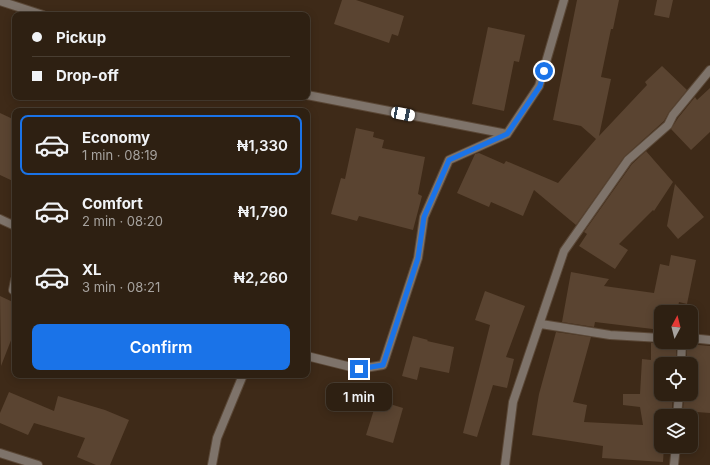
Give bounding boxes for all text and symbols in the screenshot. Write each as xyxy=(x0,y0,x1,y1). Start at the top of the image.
text: Pickup xyxy=(56,28,106,47)
route start xyxy=(535,62,553,80)
text: Drop-off xyxy=(56,66,119,85)
car xyxy=(390,106,416,122)
icon: car xyxy=(34,127,70,163)
text: Economy xyxy=(82,128,150,147)
text: ₦1,330 xyxy=(237,136,288,155)
text: 1 min · 08:19 xyxy=(82,147,158,163)
icon: car xyxy=(34,193,70,229)
text: Comfort xyxy=(82,194,143,213)
text: ₦1,790 xyxy=(238,202,288,221)
text: 2 min · 08:20 xyxy=(82,213,163,229)
icon: car xyxy=(34,259,70,295)
text: XL xyxy=(82,260,102,279)
text: ₦2,260 xyxy=(234,268,288,287)
text: 3 min · 08:21 xyxy=(82,279,160,295)
north arrow xyxy=(654,305,698,349)
map controls xyxy=(654,305,698,453)
button: Confirm xyxy=(32,324,290,370)
button: locate xyxy=(654,357,698,401)
route end xyxy=(350,360,368,378)
callout: 1 min xyxy=(326,383,392,411)
text: 1 min xyxy=(343,389,375,405)
button: layers xyxy=(654,409,698,453)

